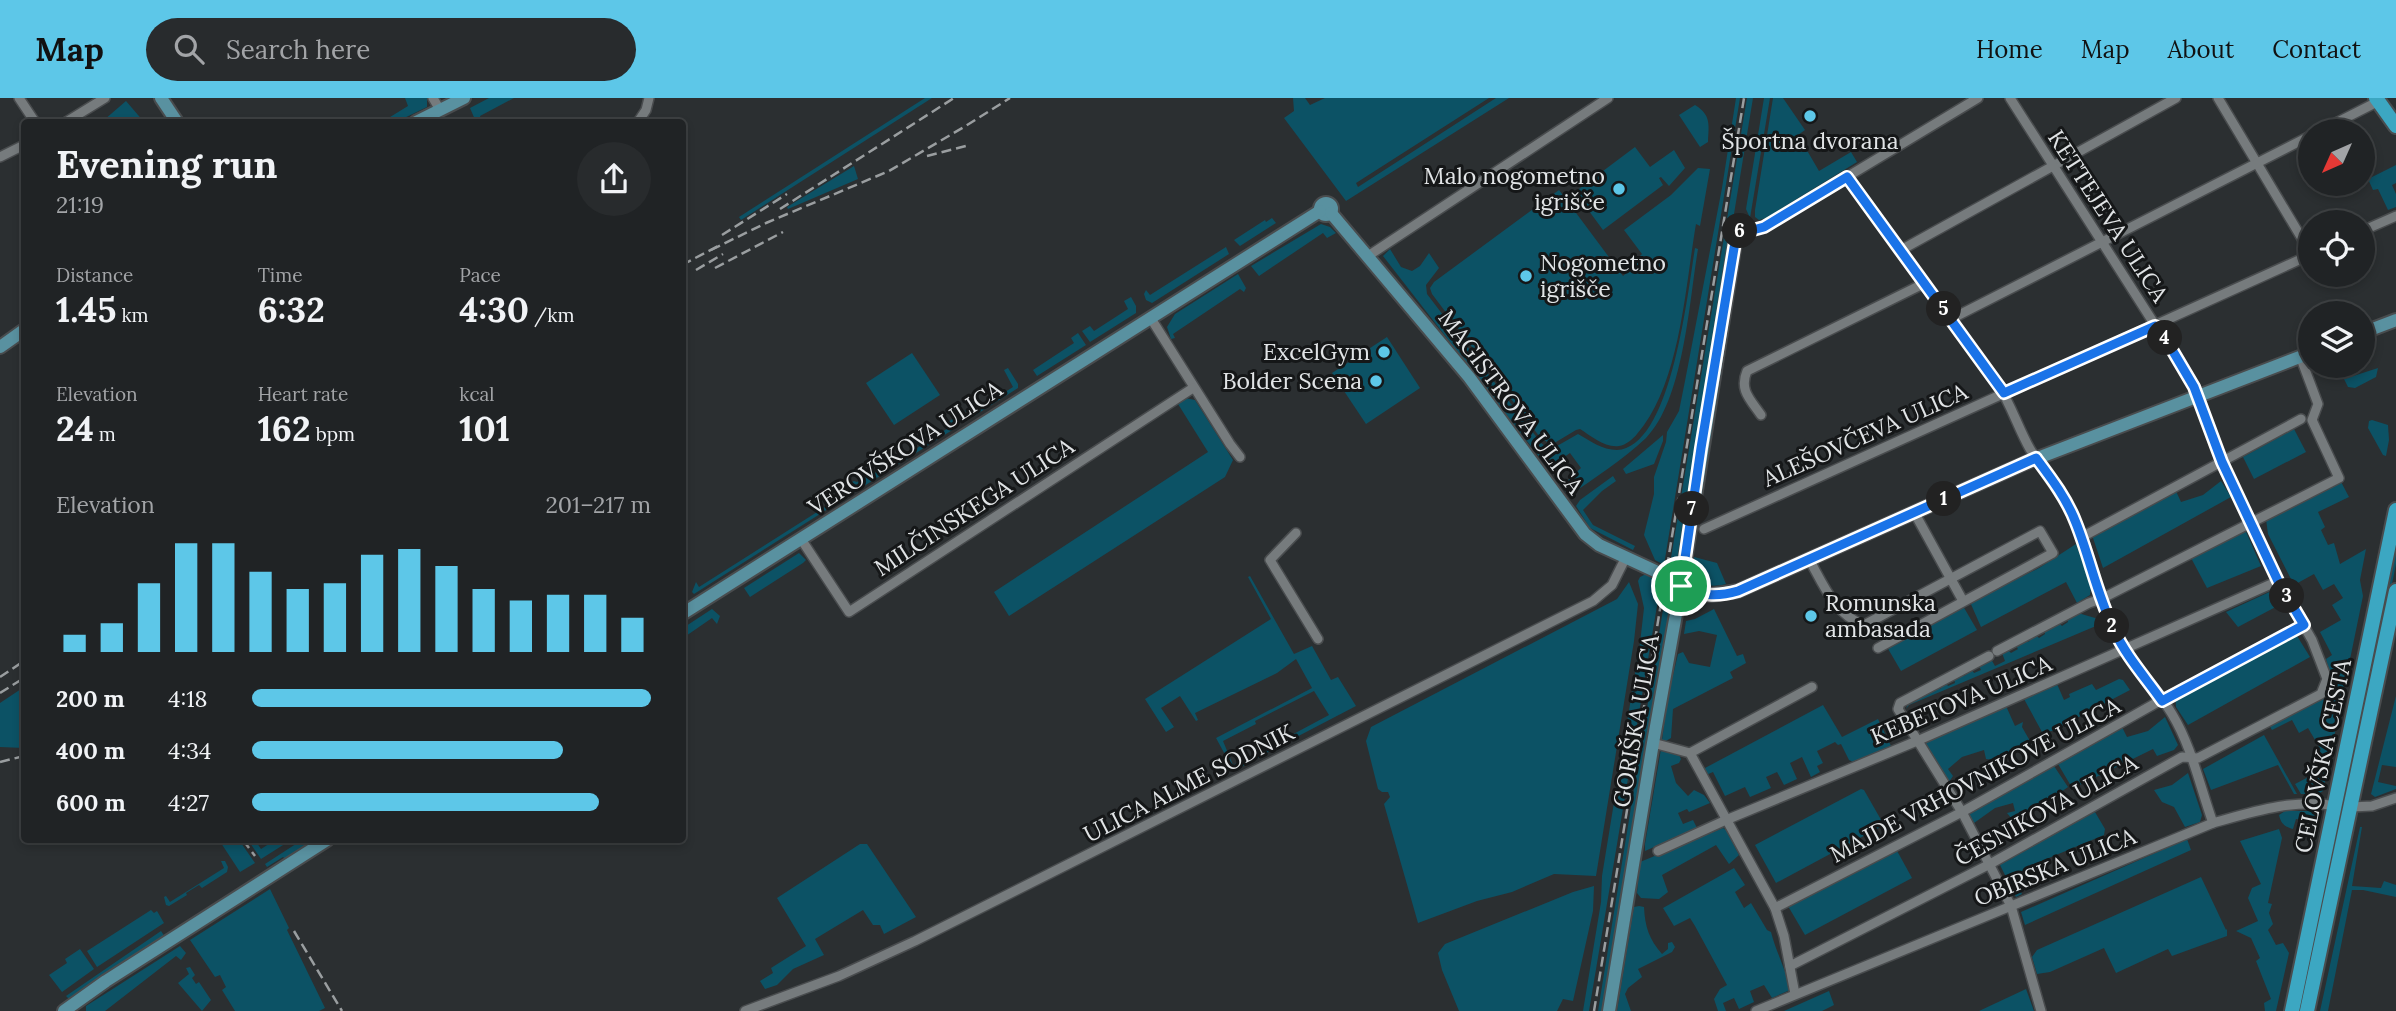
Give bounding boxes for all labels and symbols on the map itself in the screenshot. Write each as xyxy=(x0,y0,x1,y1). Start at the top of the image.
marker: Športna dvorana xyxy=(1802,108,1818,124)
north arrow xyxy=(2298,119,2375,196)
street label: KETTEJEVA ULICA xyxy=(2042,124,2175,308)
place label: Športna dvorana xyxy=(1721,126,1899,155)
place label: Malo nogometno igrišče xyxy=(1424,161,1605,216)
marker: Malo nogometno igrišče xyxy=(1611,181,1627,197)
pin: 6 xyxy=(1722,214,1758,248)
place label: Nogometno igrišče xyxy=(1540,248,1666,303)
marker: Nogometno igrišče xyxy=(1518,268,1534,284)
pin: 5 xyxy=(1926,292,1962,326)
street label: MAGISTROVA ULICA xyxy=(1433,304,1591,500)
pin: 4 xyxy=(2148,320,2182,356)
place label: ExcelGym xyxy=(1263,337,1370,366)
marker: ExcelGym xyxy=(1376,344,1392,360)
place label: Bolder Scena xyxy=(1222,366,1362,395)
marker: Bolder Scena xyxy=(1368,373,1384,389)
street label: VEROVŠKOVA ULICA xyxy=(801,374,1008,522)
street label: ALEŠOVČEVA ULICA xyxy=(1757,376,1972,493)
street label: MILČINSKEGA ULICA xyxy=(868,431,1080,582)
pin: 1 xyxy=(1926,482,1962,516)
pin: 7 xyxy=(1674,492,1710,526)
pin xyxy=(1651,556,1711,616)
pin: 3 xyxy=(2270,578,2304,614)
place label: Romunska ambasada xyxy=(1825,588,1936,643)
marker: Romunska ambasada xyxy=(1803,608,1819,624)
pin: 2 xyxy=(2094,608,2130,644)
street label: GORIŠKA ULICA xyxy=(1606,632,1665,810)
street label: KEBETOVA ULICA xyxy=(1866,648,2056,751)
street label: CELOVŠKA CESTA xyxy=(2288,656,2357,855)
street label: MAJDE VRHOVNIKOVE ULICA xyxy=(1825,690,2125,869)
street label: ULICA ALME SODNIK xyxy=(1079,717,1299,848)
street label: ČESNIKOVA ULICA xyxy=(1949,747,2143,872)
street label: OBIRSKA ULICA xyxy=(1970,821,2140,912)

